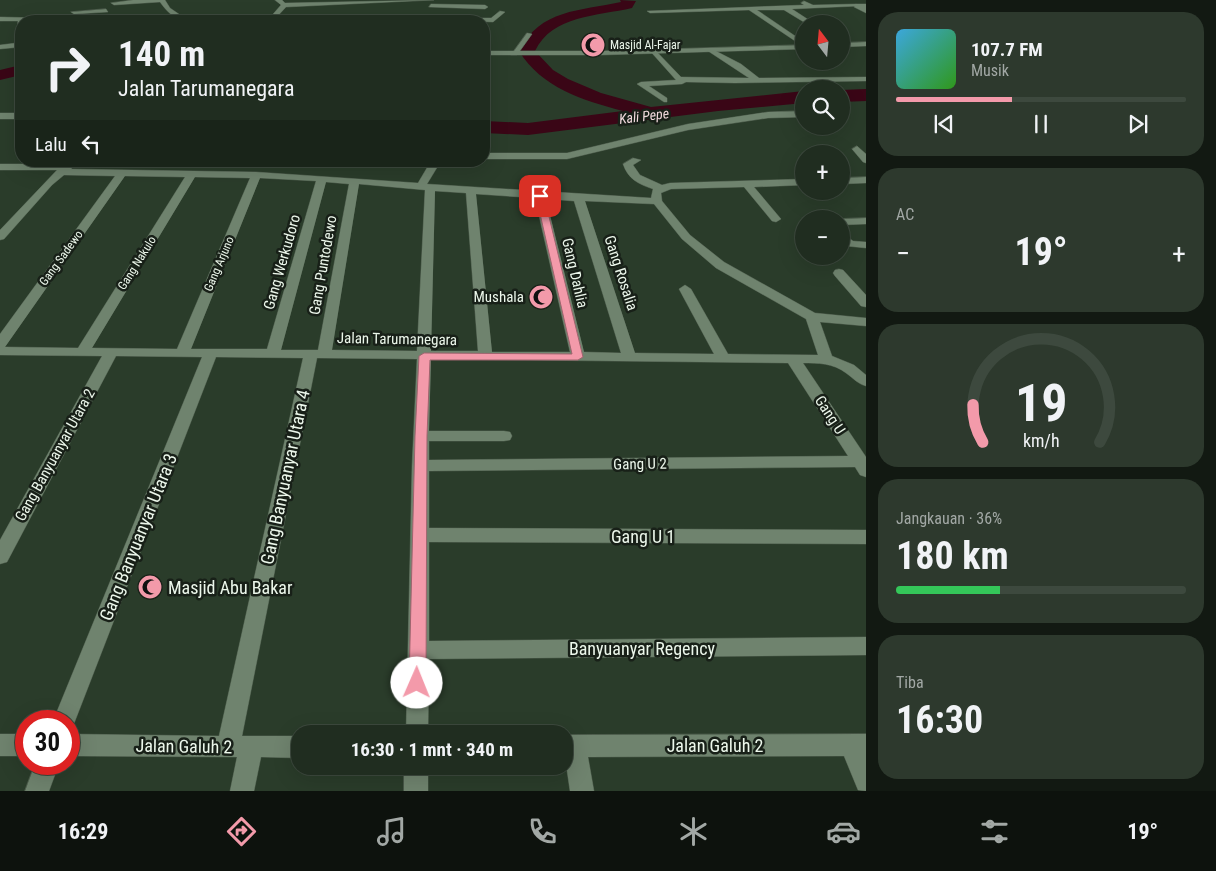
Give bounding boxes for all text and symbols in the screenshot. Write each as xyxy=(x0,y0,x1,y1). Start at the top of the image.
north arrow xyxy=(795,15,850,70)
map controls xyxy=(795,15,850,265)
mosque icon: Masjid Al-Fajar xyxy=(580,32,606,58)
text: 140 m xyxy=(118,34,205,75)
icon: right xyxy=(35,35,100,100)
place label: Masjid Al-Fajar xyxy=(610,38,681,52)
text: 107.7 FM xyxy=(971,38,1043,61)
text: Musik xyxy=(971,61,1009,80)
text: Jalan Tarumanegara xyxy=(118,76,294,101)
button: search xyxy=(795,80,850,135)
water label: Kali Pepe xyxy=(618,105,670,127)
icon: previous xyxy=(930,110,958,138)
icon: pause xyxy=(1027,110,1055,138)
icon: next xyxy=(1124,110,1152,138)
icon: left xyxy=(77,130,105,158)
text: Lalu xyxy=(35,133,67,156)
button: + xyxy=(795,145,850,200)
pin xyxy=(519,175,561,217)
icon: arrive xyxy=(526,182,554,210)
text: AC xyxy=(896,205,914,224)
button: − xyxy=(795,210,850,265)
street label: Gang Werkudoro xyxy=(260,212,304,312)
street label: Gang Puntodewo xyxy=(305,214,341,316)
street label: Gang Sadewo xyxy=(36,228,86,288)
text: 19° xyxy=(1014,230,1068,274)
street label: Gang Rosalia xyxy=(600,233,642,313)
street label: Gang Nakulo xyxy=(115,234,159,292)
street label: Gang Arjuno xyxy=(201,234,237,294)
street label: Gang Dahlia xyxy=(558,236,592,310)
text: − xyxy=(896,237,910,270)
text: + xyxy=(1172,237,1186,270)
mosque icon: Mushala xyxy=(528,284,554,310)
place label: Mushala xyxy=(474,288,524,306)
street label: Jalan Tarumanegara xyxy=(337,329,457,349)
text: 19 xyxy=(1015,373,1067,434)
street label: Gang Banyuanyar Utara 2 xyxy=(11,386,99,524)
street label: Gang Banyuanyar Utara 4 xyxy=(256,388,314,566)
street label: Gang U xyxy=(811,392,849,438)
text: km/h xyxy=(1023,430,1059,451)
street label: Gang Banyuanyar Utara 3 xyxy=(95,450,181,624)
street label: Gang U 2 xyxy=(613,455,667,473)
text: Jangkauan · 36% xyxy=(896,509,1002,528)
street label: Gang U 1 xyxy=(611,526,675,547)
text: 180 km xyxy=(896,534,1009,578)
mosque icon: Masjid Abu Bakar xyxy=(137,574,163,600)
place label: Masjid Abu Bakar xyxy=(168,577,293,598)
street label: Banyuanyar Regency xyxy=(569,638,716,659)
position arrow xyxy=(390,656,442,708)
text: Tiba xyxy=(896,673,924,692)
text: 16:30 xyxy=(896,698,983,742)
speed limit sign: 30 xyxy=(15,710,80,775)
street label: Jalan Galuh 2 xyxy=(135,735,233,757)
street label: Jalan Galuh 2 xyxy=(667,735,763,756)
text: 16:30 · 1 mnt · 340 m xyxy=(351,738,513,761)
icon: directions xyxy=(224,814,259,849)
icon: music xyxy=(374,814,409,849)
icon: phone xyxy=(525,814,560,849)
icon: climate xyxy=(676,814,711,849)
icon: car xyxy=(826,814,861,849)
icon: filters xyxy=(977,814,1012,849)
text: 16:29 xyxy=(58,819,108,844)
text: 19° xyxy=(1127,819,1158,844)

